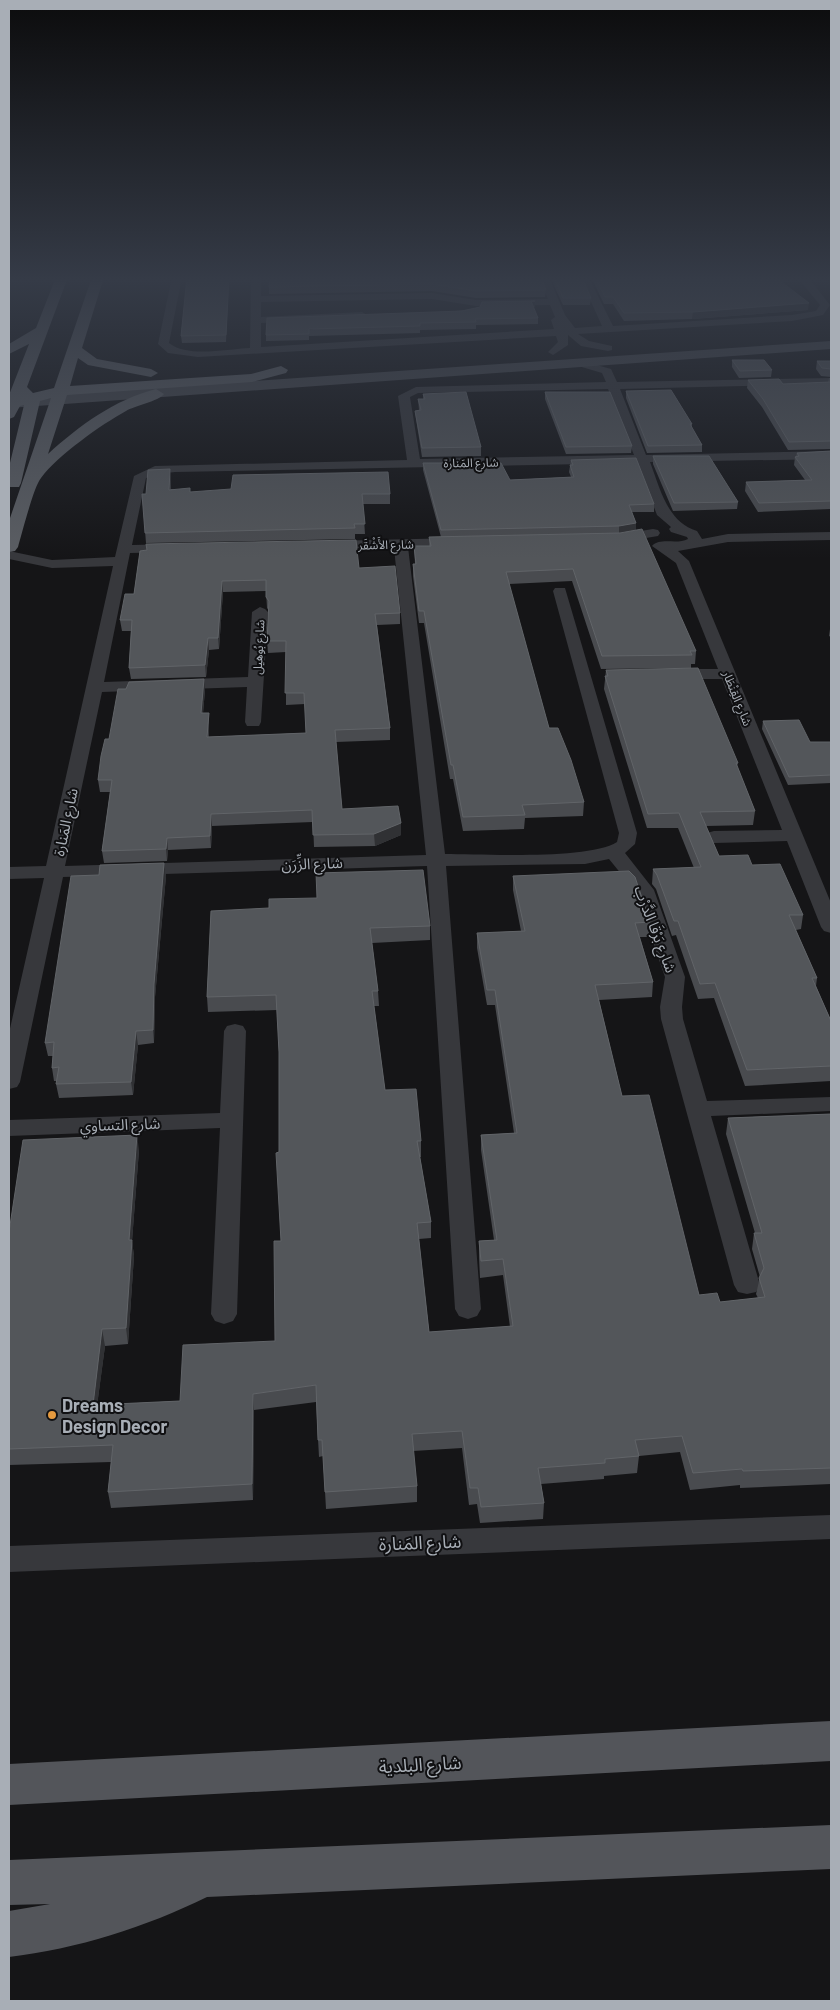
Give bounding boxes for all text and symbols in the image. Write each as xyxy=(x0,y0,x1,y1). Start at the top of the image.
street label: شارع المَنارة xyxy=(443,455,499,472)
street label: شارع الأَشْقَر xyxy=(357,536,414,555)
street label: شارع بُوهيل xyxy=(250,619,269,675)
street label: شارع القِنْطَار xyxy=(717,667,755,729)
street label: شارع المَنارة xyxy=(49,786,85,858)
street label: شارع الزِّرَن xyxy=(281,853,343,877)
street label: شارع بَرْقَا الدَّرْب xyxy=(627,883,681,977)
street label: شارع التساوي xyxy=(79,1114,161,1138)
place label: Dreams Design Decor xyxy=(62,1394,167,1437)
marker: Dreams Design Decor xyxy=(46,1409,58,1421)
street label: شارع المَنارة xyxy=(378,1530,462,1558)
street label: شارع البلدية xyxy=(378,1751,462,1781)

